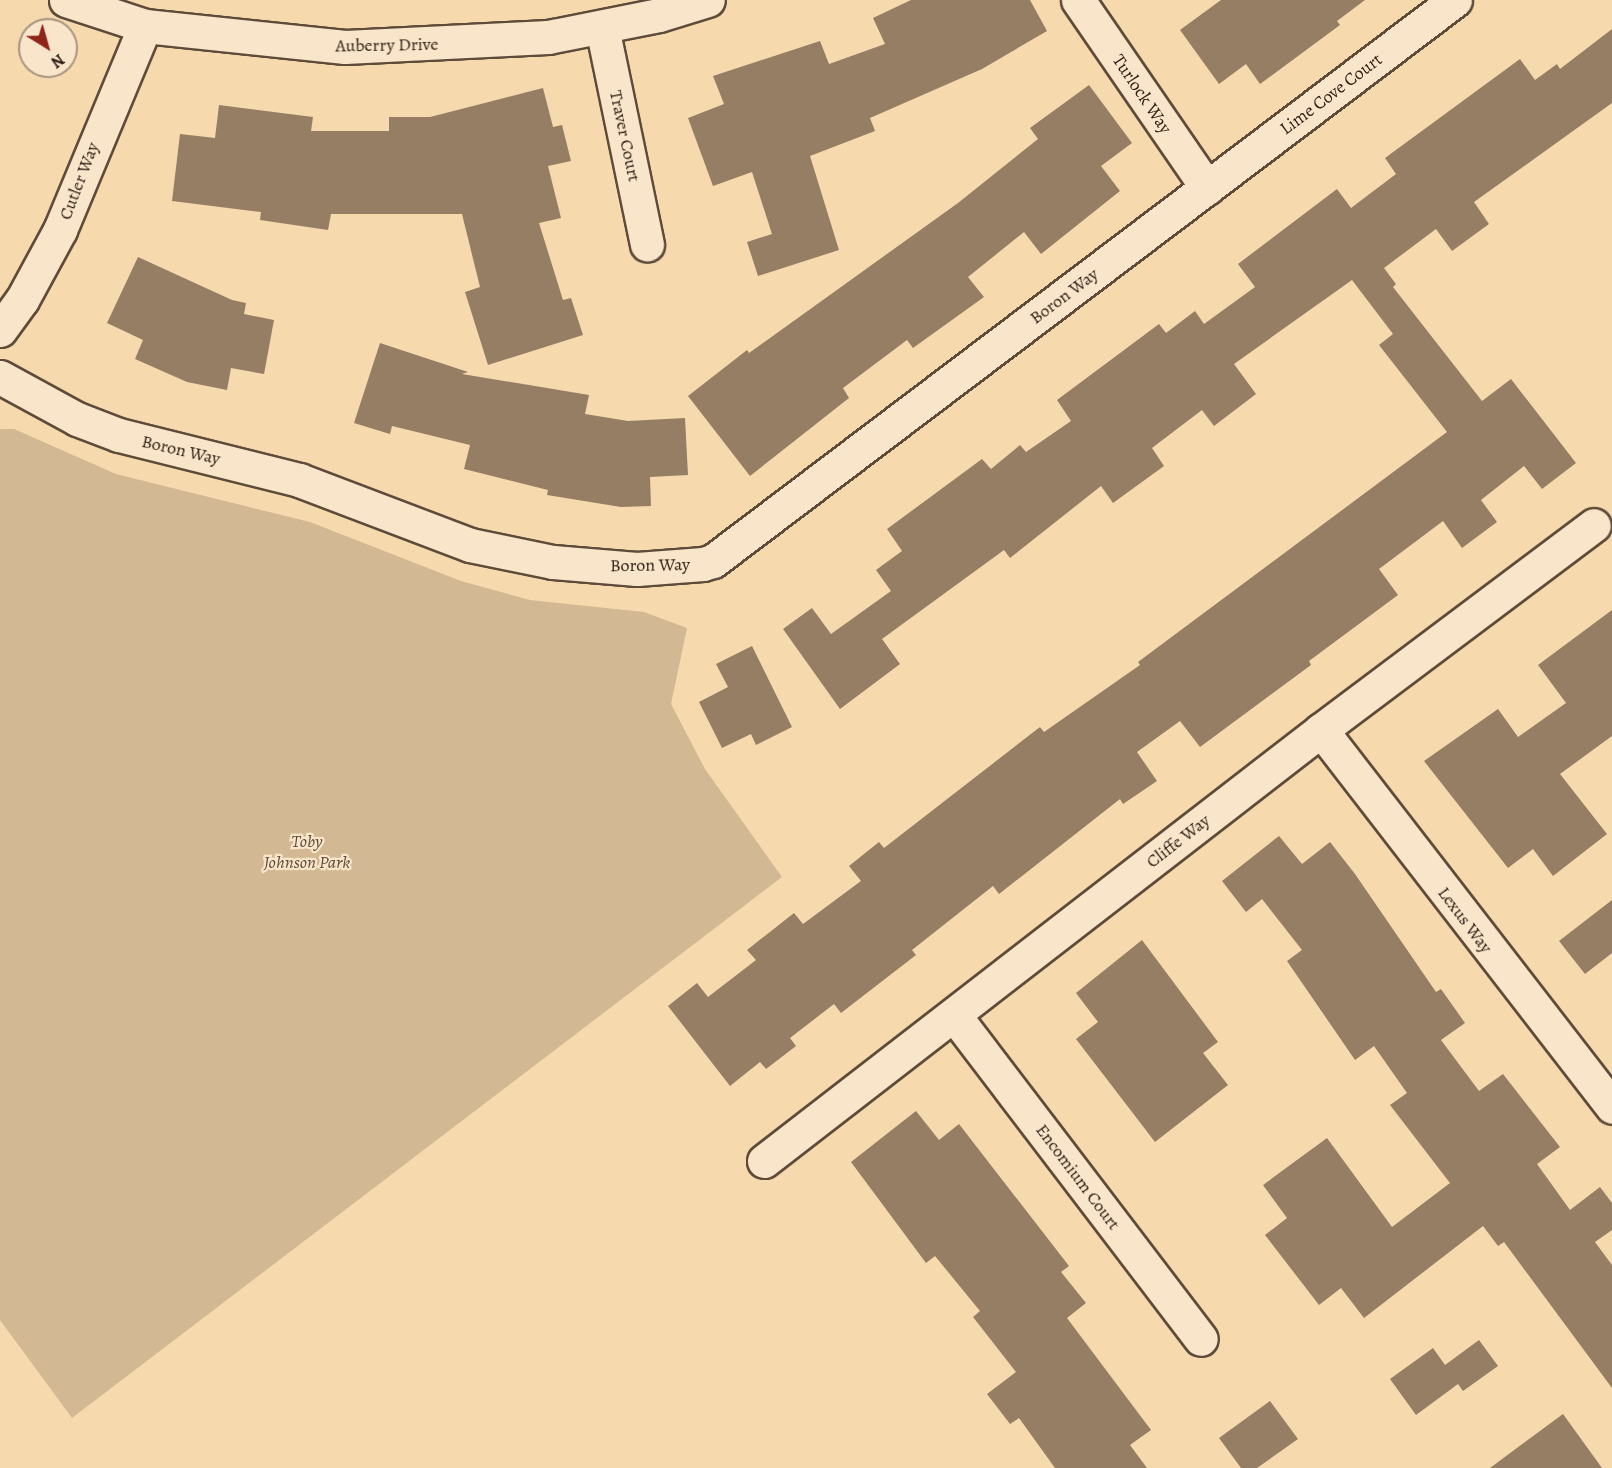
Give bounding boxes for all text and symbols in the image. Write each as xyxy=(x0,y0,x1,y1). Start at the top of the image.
north arrow xyxy=(18,18,78,78)
street label: Auberry Drive xyxy=(335,33,439,57)
text: N xyxy=(46,48,69,73)
street label: Lime Cove Court xyxy=(1276,49,1386,139)
street label: Turlock Way xyxy=(1108,50,1176,138)
street label: Traver Court xyxy=(605,88,645,184)
street label: Cutler Way xyxy=(54,139,104,223)
street label: Boron Way xyxy=(1026,263,1102,329)
street label: Boron Way xyxy=(140,430,222,470)
street label: Boron Way xyxy=(610,554,690,576)
street label: Cliffe Way xyxy=(1142,809,1214,873)
park label: Toby Johnson Park xyxy=(264,831,350,874)
street label: Lexus Way xyxy=(1433,883,1497,957)
street label: Encomium Court xyxy=(1031,1120,1125,1234)

